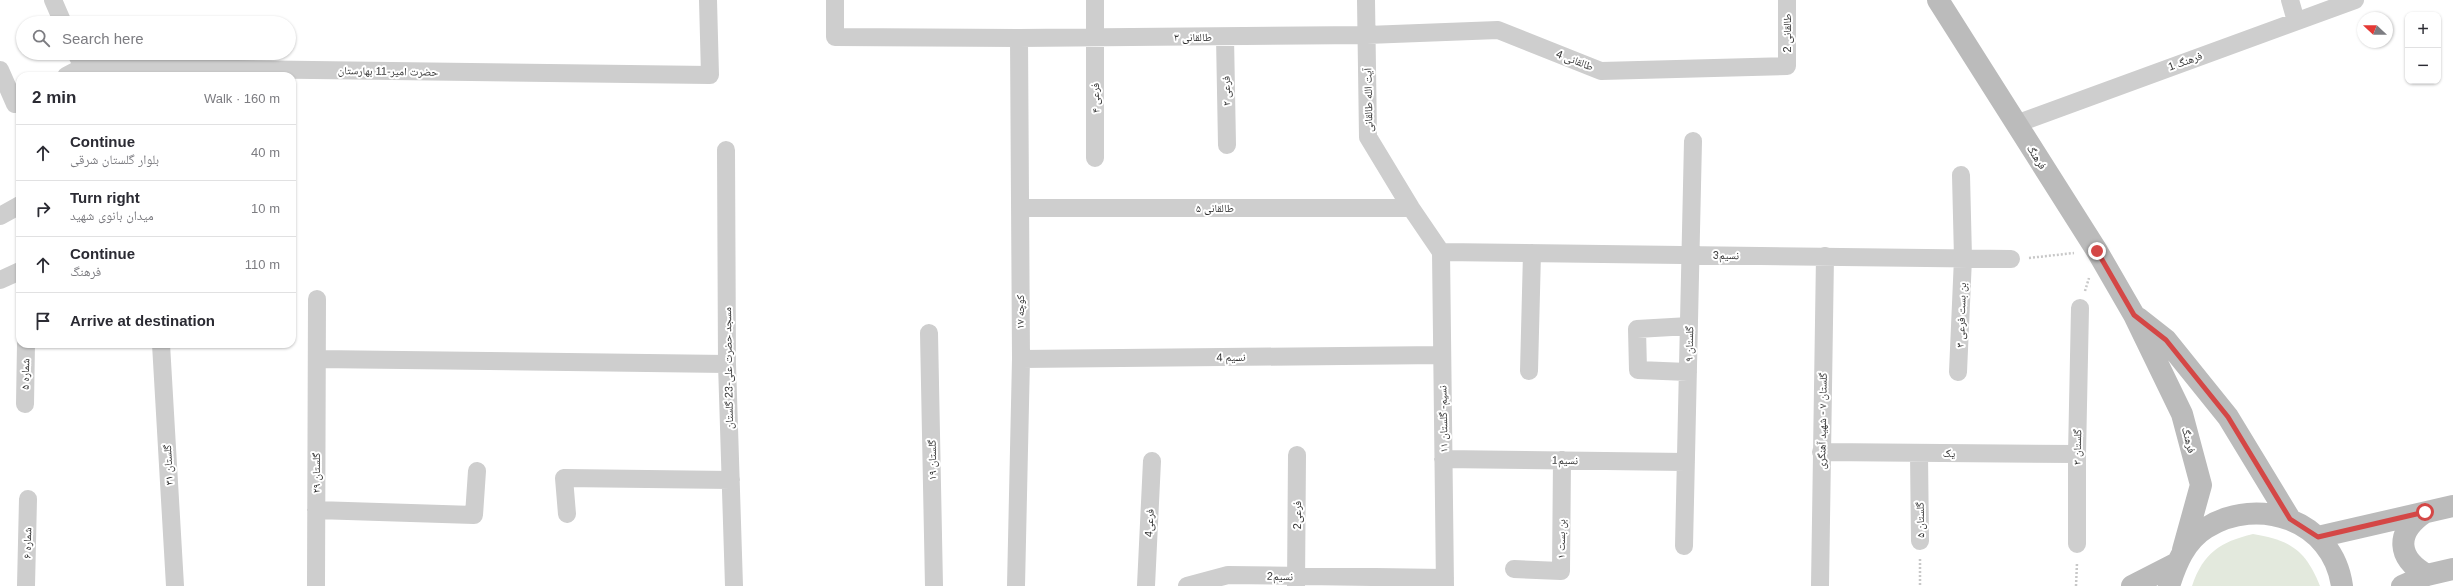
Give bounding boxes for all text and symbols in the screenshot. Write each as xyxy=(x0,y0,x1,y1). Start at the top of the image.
north arrow xyxy=(2357,12,2393,48)
map controls xyxy=(2405,12,2441,84)
button: + xyxy=(2405,12,2441,48)
street label: طالقانی 2 xyxy=(1781,13,1794,53)
search box xyxy=(16,16,296,60)
icon: search xyxy=(30,27,52,49)
text: Search here xyxy=(62,30,144,47)
street label: طالقانی ۳ xyxy=(1174,31,1212,44)
street label: طالقانی 4 xyxy=(1554,47,1595,74)
button: − xyxy=(2405,48,2441,84)
street label: فرهنگ 1 xyxy=(2166,49,2204,73)
street label: حضرت امیر-11 بهارستان xyxy=(338,64,438,79)
street label: آیت الله طالقانی xyxy=(1361,68,1376,132)
street label: فرعی ۲ xyxy=(1220,75,1233,106)
street label: فرعی ۴ xyxy=(1089,83,1102,113)
text: 2 min xyxy=(32,88,76,107)
text: Walk · 160 m xyxy=(204,91,280,106)
text: Continue xyxy=(70,133,135,150)
icon: ahead xyxy=(32,142,54,164)
street label: فرهنگ xyxy=(2025,143,2049,172)
text: 40 m xyxy=(251,145,280,160)
text: بلوار گلستان شرقی xyxy=(70,152,159,167)
text: Turn right xyxy=(70,189,140,206)
icon: right xyxy=(32,198,54,220)
text: 10 m xyxy=(251,201,280,216)
street label: طالقانی ۵ xyxy=(1196,202,1234,215)
text: میدان بانوی شهید xyxy=(70,208,154,223)
route end xyxy=(2088,242,2106,260)
text: Continue xyxy=(70,245,135,262)
street label: نسیم3 xyxy=(1713,249,1739,263)
icon: ahead xyxy=(32,254,54,276)
text: 110 m xyxy=(245,257,280,272)
text: فرهنگ xyxy=(70,264,101,279)
street label: بن بست فرعی ۳ xyxy=(1954,282,1969,348)
street label: کوچه ۱۷ xyxy=(1014,294,1027,329)
street label: مسجد حضرت علی-23 گلستان xyxy=(721,307,736,429)
icon: arrive xyxy=(32,310,54,332)
text: Arrive at destination xyxy=(70,312,215,329)
street label: گلستان ۹ xyxy=(1683,326,1696,362)
street label: نسیم 4 xyxy=(1216,351,1246,365)
street label: شماره ۵ xyxy=(19,358,31,390)
street label: گلستان ۷ - شهید آهنگری xyxy=(1815,372,1830,470)
street label: نسیم- گلستان ۱۱ xyxy=(1436,385,1452,453)
street label: فرهنگ xyxy=(2180,426,2198,455)
street label: گلستان ۳ xyxy=(2071,429,2084,465)
street label: گلستان ۱۹ xyxy=(926,439,939,480)
street label: گلستان ۳۱ xyxy=(161,444,176,486)
street label: یک xyxy=(1943,447,1956,459)
street label: گلستان ۲۹ xyxy=(310,452,323,493)
street label: نسیم1 xyxy=(1552,454,1578,468)
street label: فرعی2 xyxy=(1291,500,1304,529)
street label: گلستان ۵ xyxy=(1914,502,1927,538)
route start xyxy=(2416,503,2434,521)
street label: فرعی4 xyxy=(1142,508,1157,538)
street label: بن بست ۱ xyxy=(1555,519,1568,559)
street label: شماره ۶ xyxy=(21,527,33,559)
street label: نسیم2 xyxy=(1267,570,1293,584)

